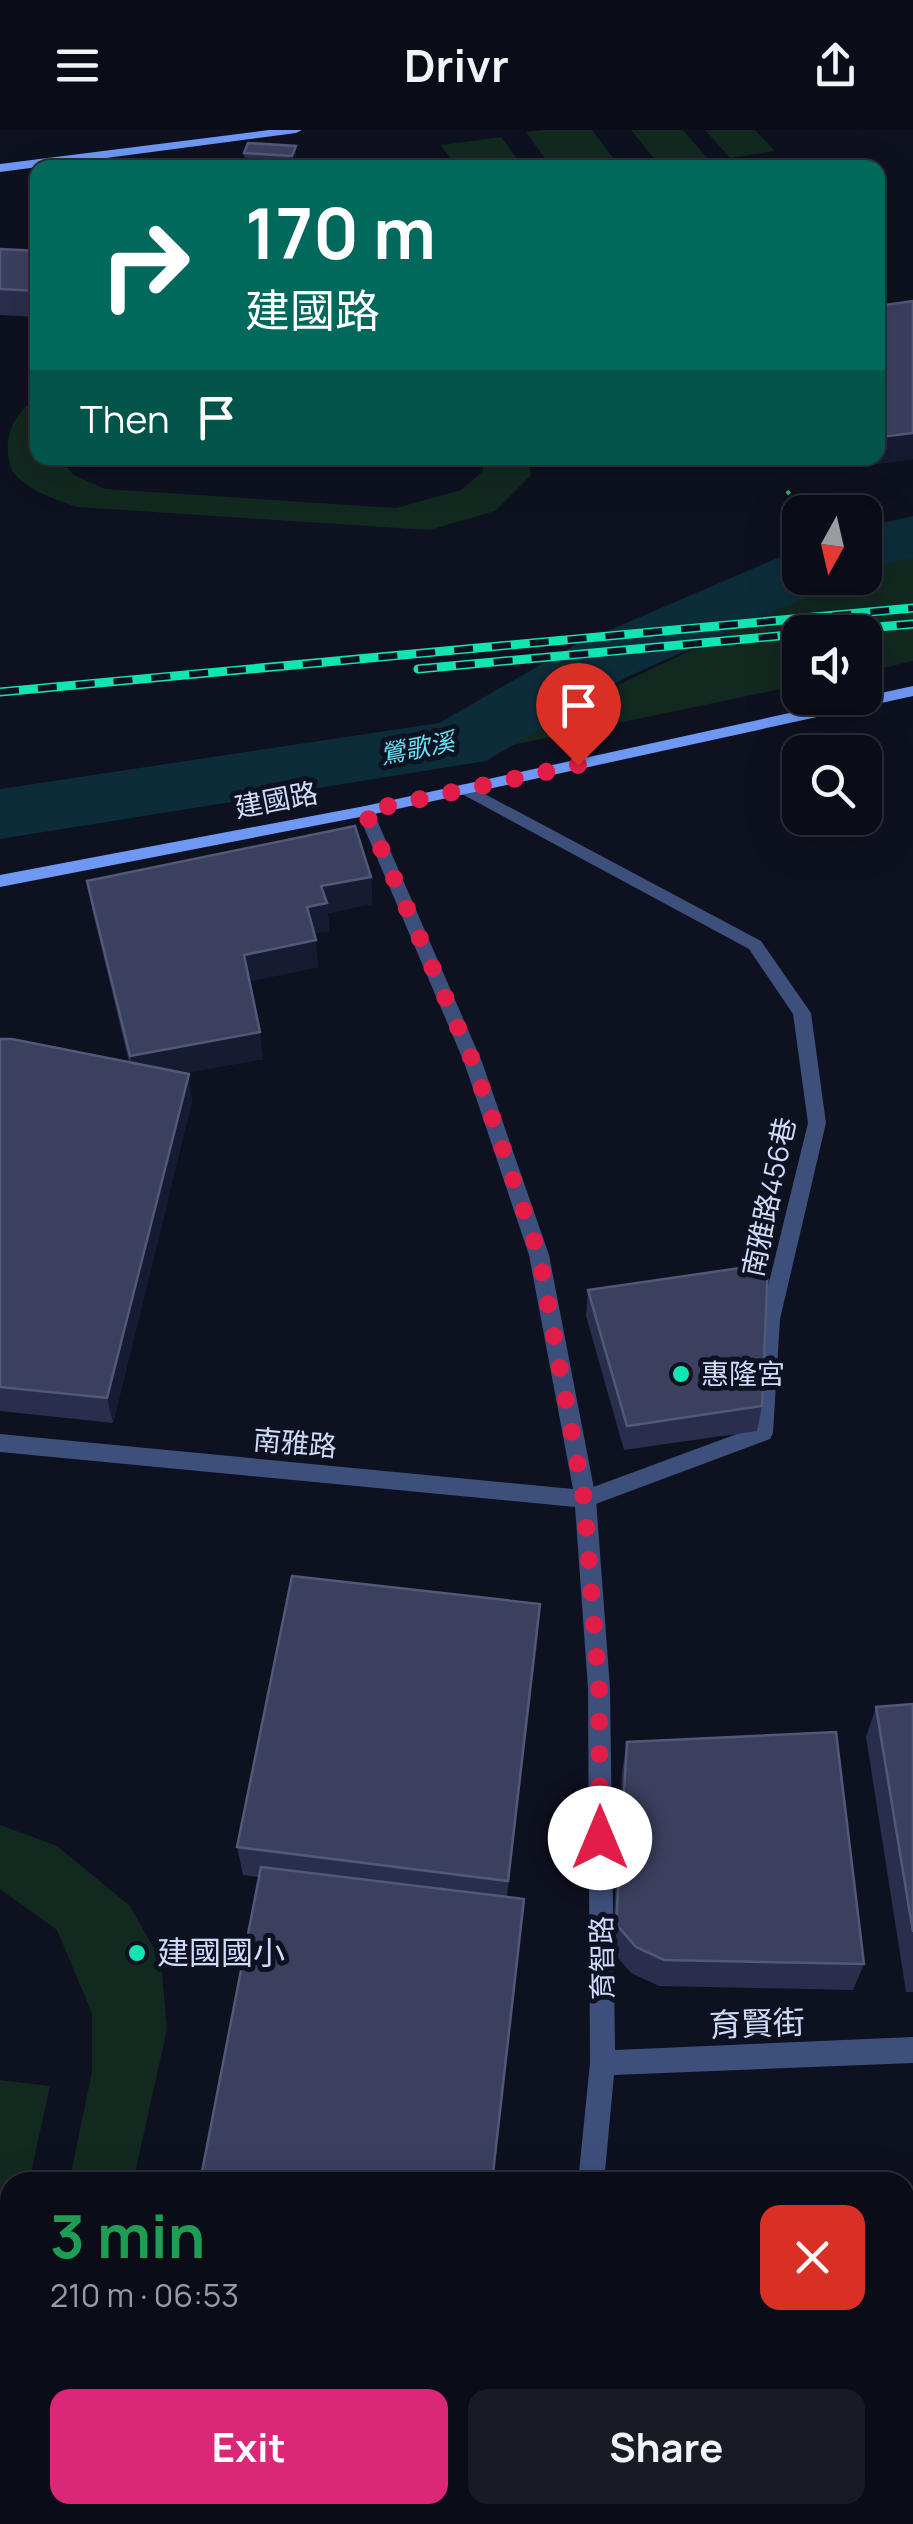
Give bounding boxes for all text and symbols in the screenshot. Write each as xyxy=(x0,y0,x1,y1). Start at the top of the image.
text: Drivr xyxy=(404,34,509,96)
icon: menu xyxy=(50,38,105,93)
icon: share xyxy=(808,38,863,93)
text: 170 m xyxy=(245,184,436,280)
icon: right xyxy=(80,200,210,330)
text: 建國路 xyxy=(245,279,380,341)
icon: arrive xyxy=(189,390,244,445)
text: Then xyxy=(80,392,169,444)
north arrow xyxy=(782,495,882,595)
map controls xyxy=(782,495,882,835)
button: sound xyxy=(782,615,882,715)
pin xyxy=(536,663,621,766)
icon: arrive xyxy=(551,678,606,733)
water label: 鶯歌溪 xyxy=(377,723,460,772)
button: search xyxy=(782,735,882,835)
street label: 建國路 xyxy=(231,772,321,826)
street label: 南雅路456巷 xyxy=(733,1114,803,1280)
place label: 惠隆宮 xyxy=(701,1354,785,1392)
marker: 惠隆宮 xyxy=(670,1363,692,1385)
street label: 南雅路 xyxy=(252,1419,339,1465)
position arrow xyxy=(548,1786,652,1890)
street label: 育智路 xyxy=(581,1916,621,2000)
place label: 建國國小 xyxy=(157,1930,285,1974)
marker: 建國國小 xyxy=(126,1942,148,1964)
street label: 育賢街 xyxy=(708,1999,806,2047)
text: 3 min xyxy=(50,2194,205,2276)
button: close xyxy=(760,2205,865,2310)
text: 210 m · 06:53 xyxy=(50,2273,239,2317)
button: Exit xyxy=(50,2389,448,2504)
button: Share xyxy=(468,2389,865,2504)

